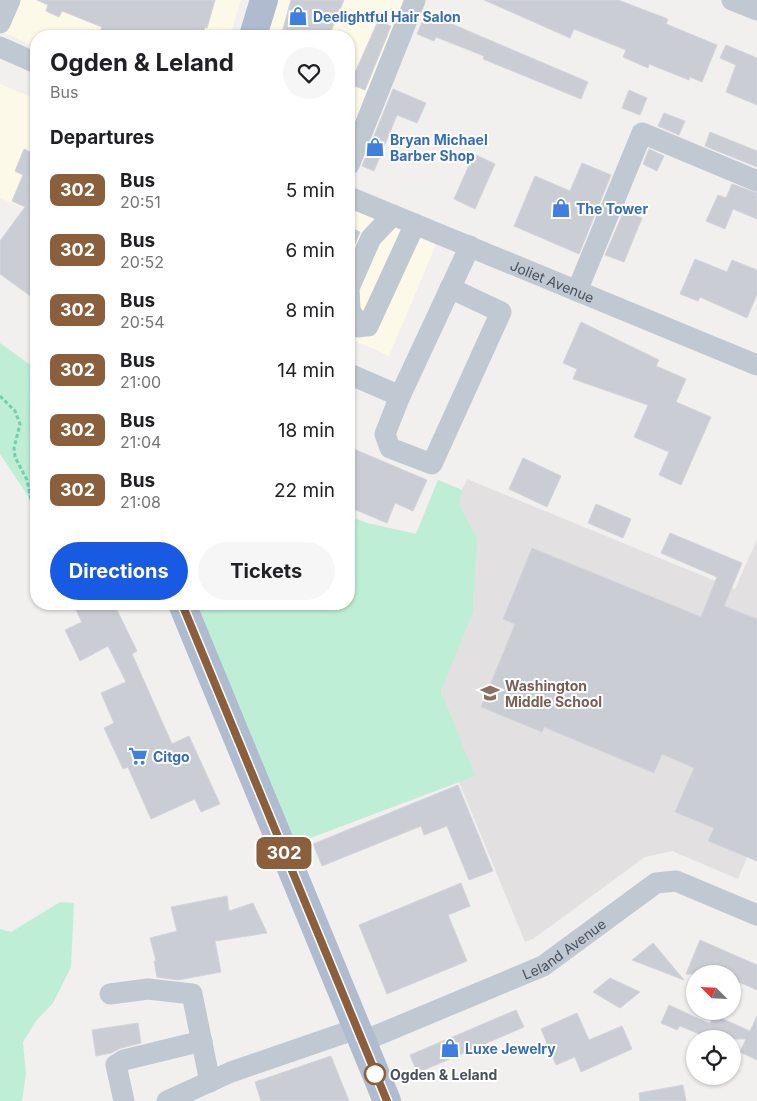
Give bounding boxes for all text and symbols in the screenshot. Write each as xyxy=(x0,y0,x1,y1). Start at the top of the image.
shop icon: Deelightful Hair Salon xyxy=(287,5,309,27)
place label: Deelightful Hair Salon xyxy=(313,8,461,25)
button: heart xyxy=(283,47,335,99)
text: Ogden & Leland xyxy=(50,48,234,77)
text: Bus xyxy=(50,82,78,102)
text: Departures xyxy=(50,126,154,149)
place label: Bryan Michael Barber Shop xyxy=(390,131,488,164)
shop icon: Bryan Michael Barber Shop xyxy=(364,136,386,158)
text: Bus xyxy=(120,169,155,192)
text: 302 xyxy=(60,179,95,200)
text: 5 min xyxy=(286,179,335,202)
text: 20:51 xyxy=(120,192,161,212)
shop icon: The Tower xyxy=(550,197,572,219)
place label: The Tower xyxy=(576,200,648,217)
text: Bus xyxy=(120,229,155,252)
text: 302 xyxy=(60,239,95,260)
text: 6 min xyxy=(285,239,335,262)
text: 20:52 xyxy=(120,252,164,272)
street label: Joliet Avenue xyxy=(508,256,597,306)
text: Bus xyxy=(120,289,155,312)
text: 302 xyxy=(60,299,95,320)
text: 8 min xyxy=(285,299,335,322)
text: 20:54 xyxy=(120,312,165,332)
text: Bus xyxy=(120,349,155,372)
text: 302 xyxy=(60,359,95,380)
text: 14 min xyxy=(277,359,335,382)
text: 21:00 xyxy=(120,372,161,392)
text: Bus xyxy=(120,409,155,432)
text: 302 xyxy=(60,419,95,440)
text: 18 min xyxy=(278,419,335,442)
text: 21:04 xyxy=(120,432,161,452)
text: Bus xyxy=(120,469,155,492)
text: 302 xyxy=(60,479,95,500)
text: 22 min xyxy=(274,479,335,502)
text: 21:08 xyxy=(120,492,161,512)
button: Directions xyxy=(50,542,188,600)
button: Tickets xyxy=(198,542,335,600)
place label: Washington Middle School xyxy=(505,677,602,710)
school or university icon: Washington Middle School xyxy=(479,682,501,704)
supermarket icon: Citgo xyxy=(127,745,149,767)
place label: Citgo xyxy=(153,748,190,765)
line badge: 302 xyxy=(255,837,313,869)
text: 302 xyxy=(266,842,302,863)
street label: Leland Avenue xyxy=(519,914,609,982)
north arrow xyxy=(686,965,741,1020)
map controls xyxy=(686,965,741,1085)
button: locate xyxy=(686,1030,741,1085)
shop icon: Luxe Jewelry xyxy=(439,1037,461,1059)
place label: Luxe Jewelry xyxy=(465,1040,556,1057)
marker: Ogden & Leland xyxy=(364,1063,386,1085)
place label: Ogden & Leland xyxy=(390,1066,497,1083)

